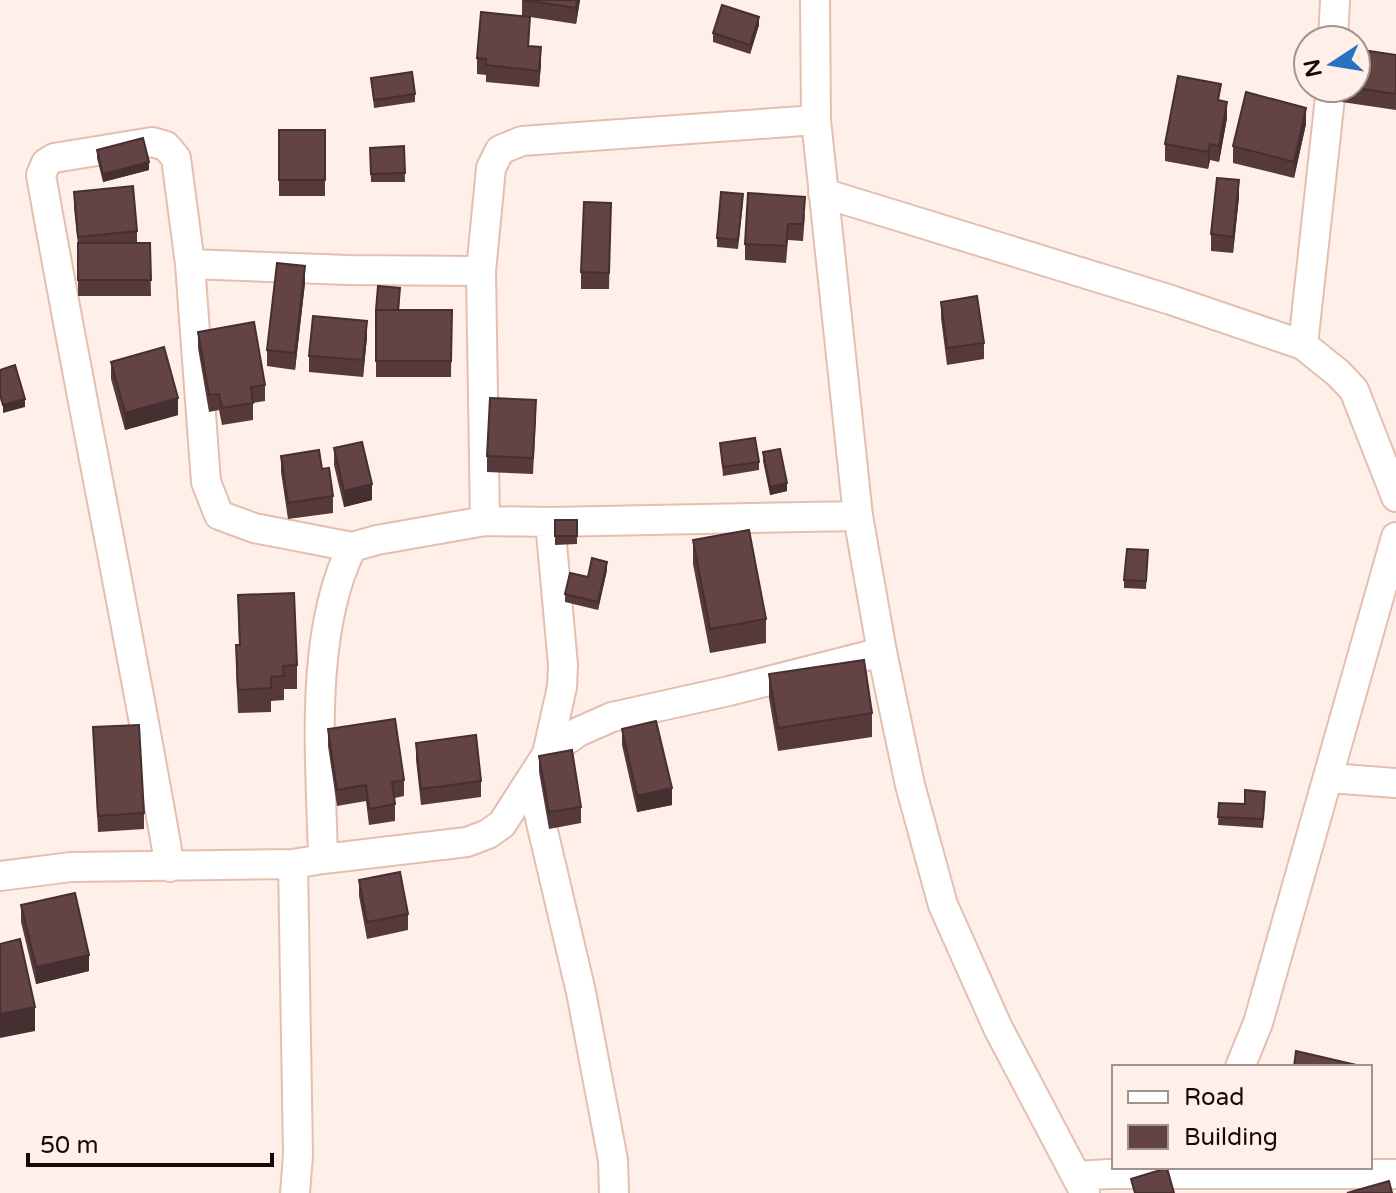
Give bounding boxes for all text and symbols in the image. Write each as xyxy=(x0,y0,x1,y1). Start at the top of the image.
north arrow xyxy=(1292,24,1372,104)
text: N xyxy=(1299,57,1328,79)
legend xyxy=(1112,1065,1372,1169)
text: Road xyxy=(1184,1083,1244,1112)
scale bar xyxy=(28,1117,272,1167)
text: Building xyxy=(1184,1123,1278,1152)
text: 50 m xyxy=(40,1131,98,1160)

